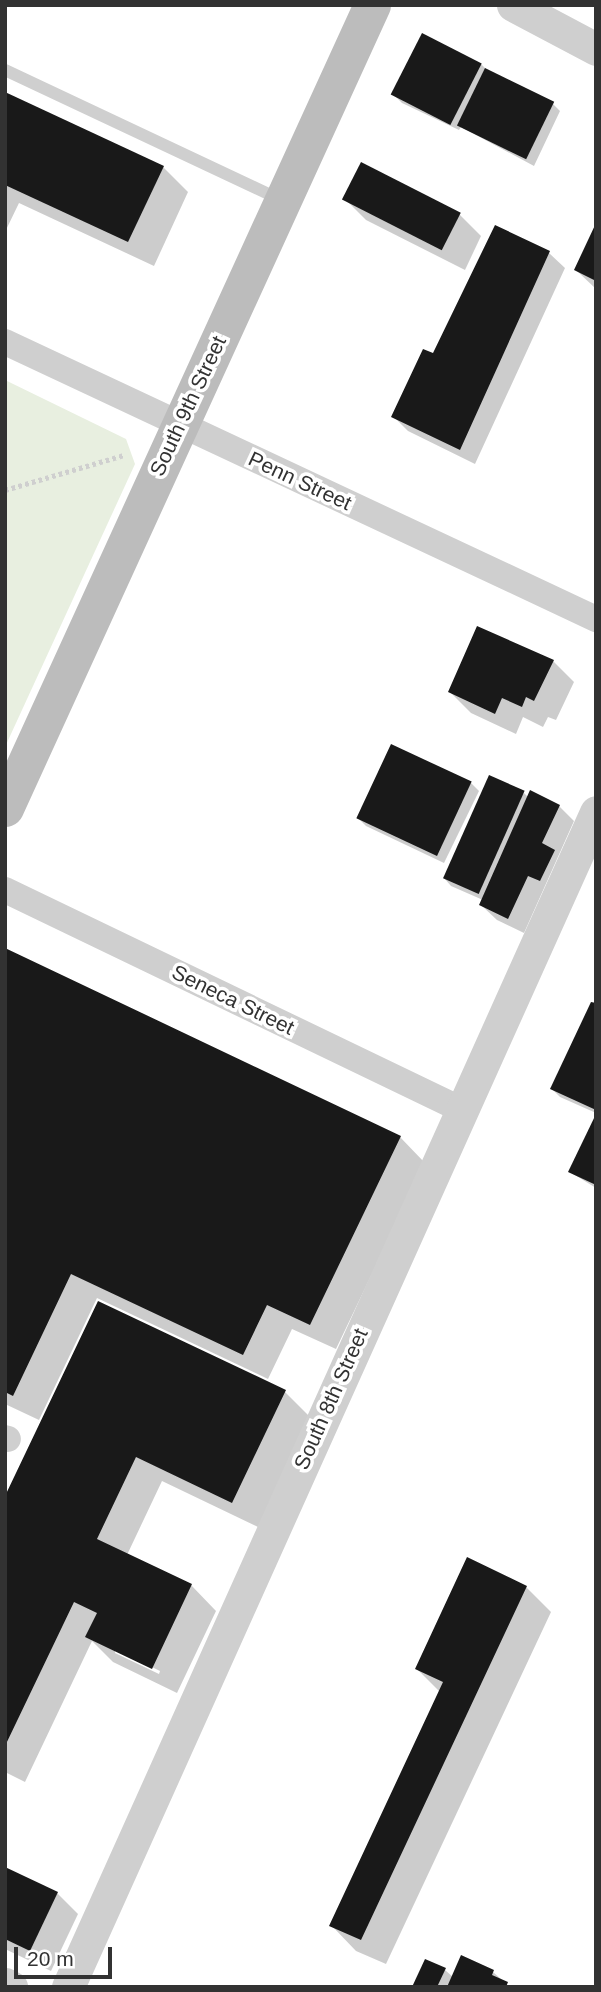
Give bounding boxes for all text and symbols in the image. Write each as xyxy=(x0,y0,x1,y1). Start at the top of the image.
street label: South 9th Street xyxy=(145,332,231,480)
street label: Penn Street xyxy=(244,446,356,516)
street label: Seneca Street xyxy=(168,960,298,1040)
street label: South 8th Street xyxy=(289,1325,373,1473)
scale bar xyxy=(18,1932,116,1976)
text: 20 m xyxy=(27,1947,74,1970)

